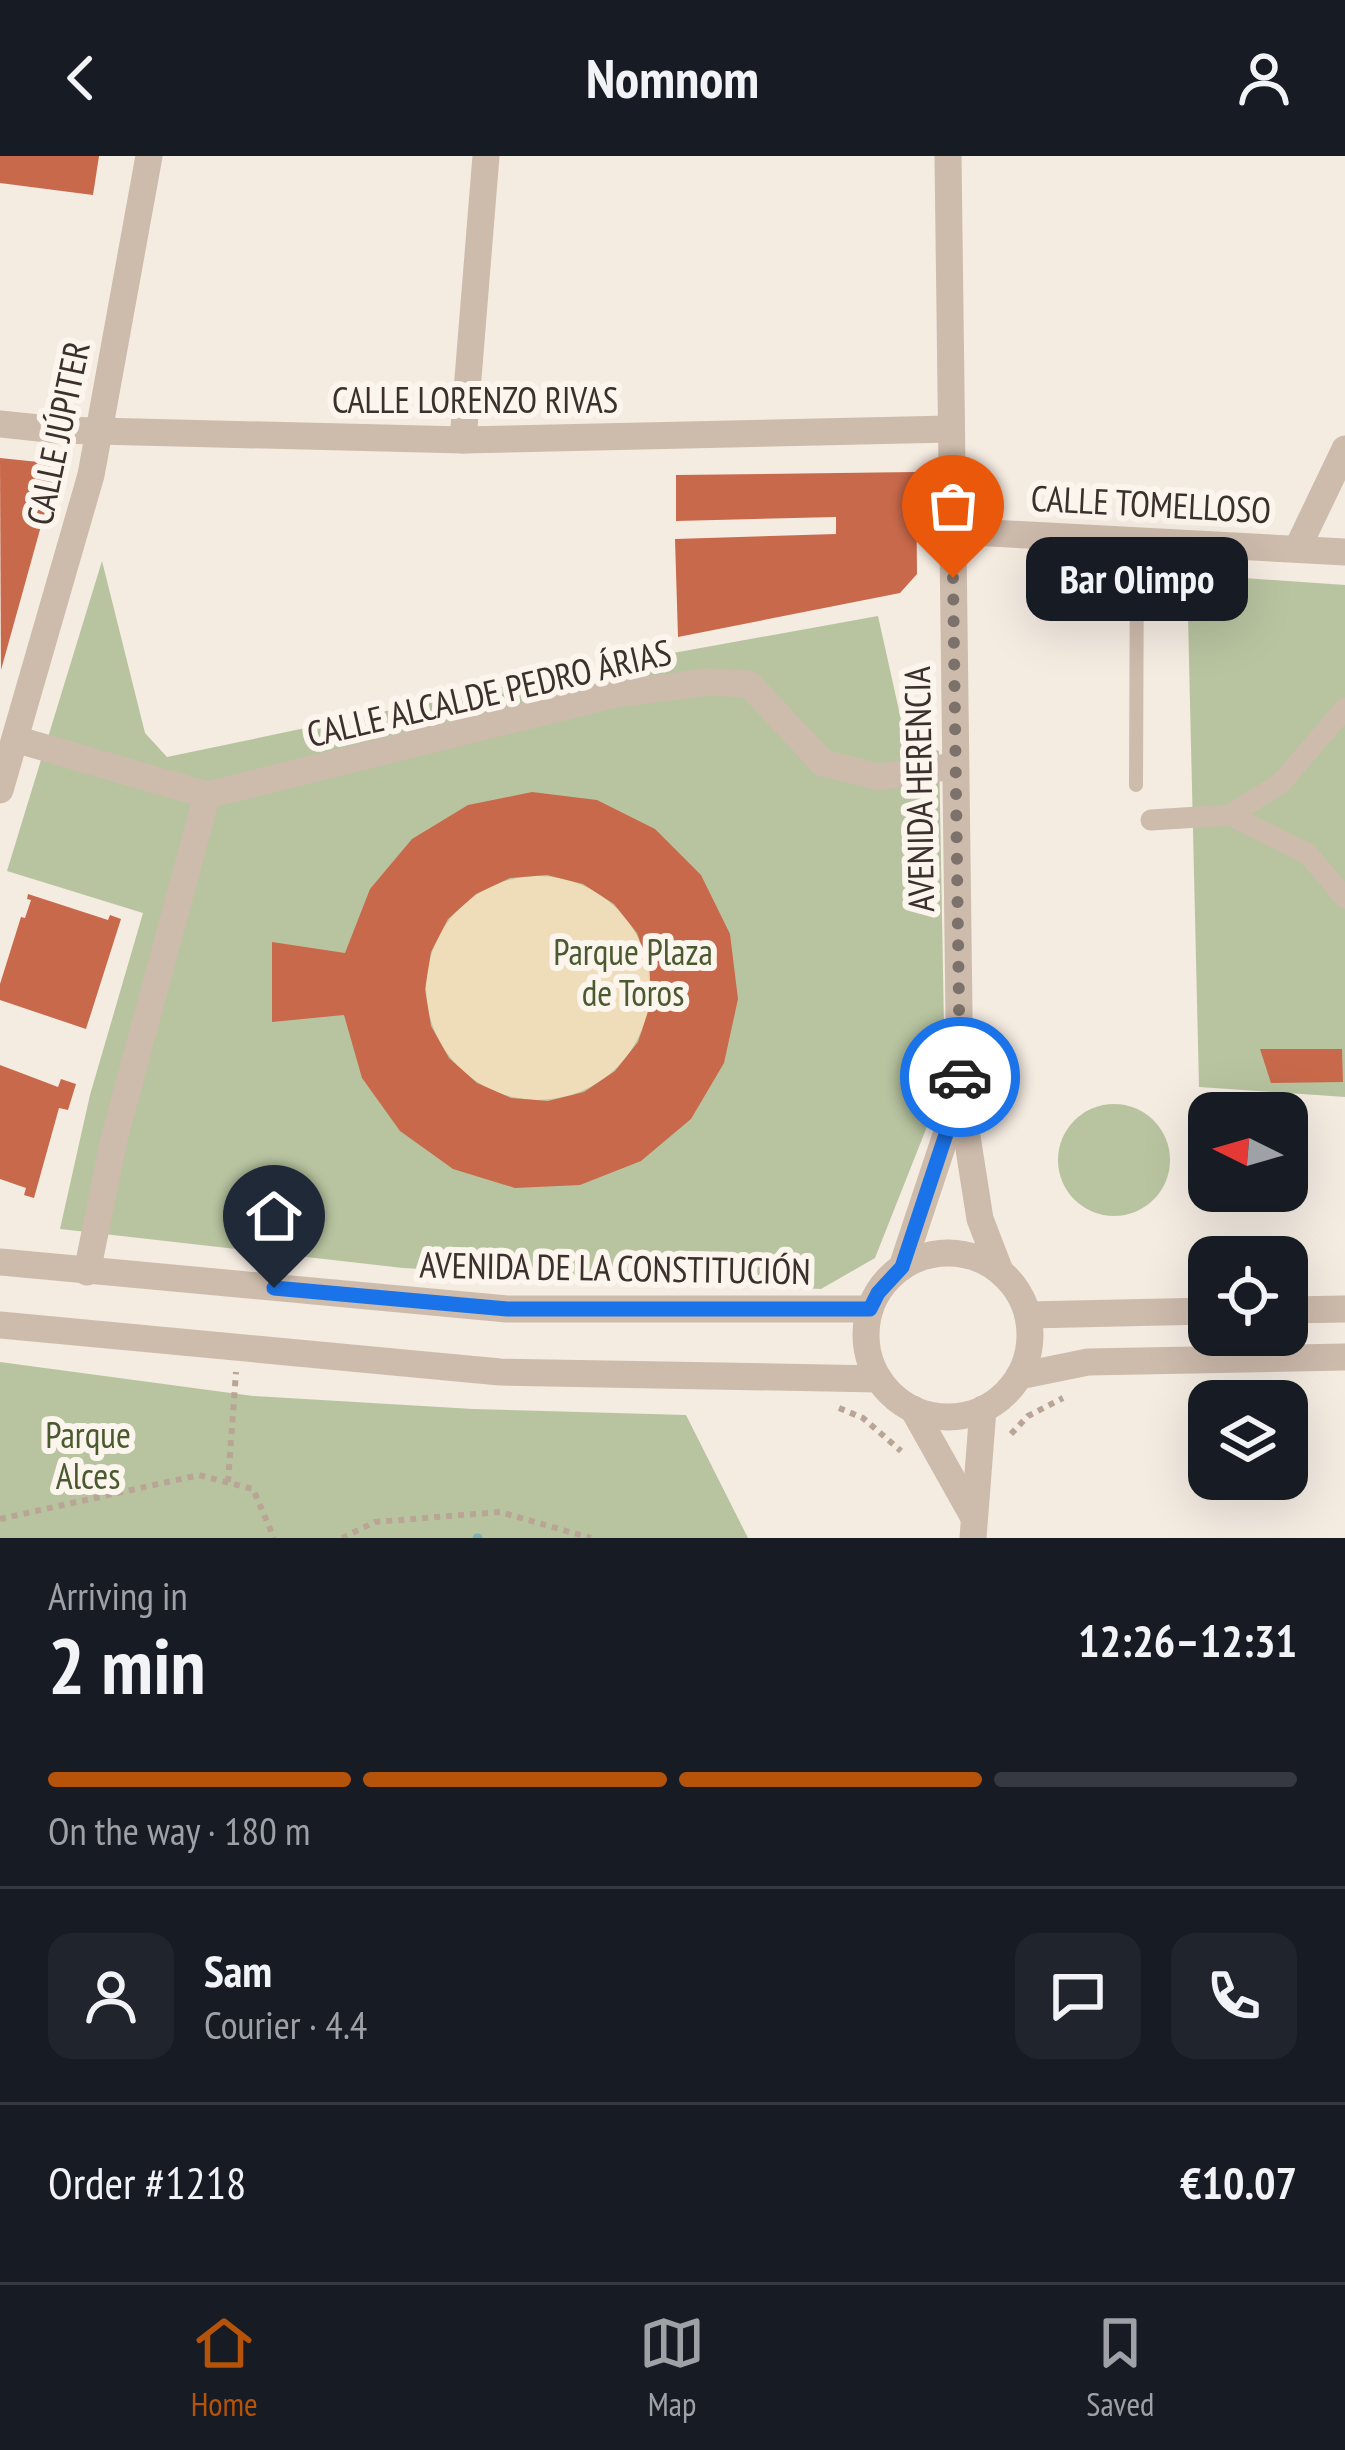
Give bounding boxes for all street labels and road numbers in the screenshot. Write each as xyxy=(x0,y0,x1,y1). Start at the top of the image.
street label: CALLE JÚPITER xyxy=(15,337,100,529)
street label: CALLE LORENZO RIVAS xyxy=(332,376,618,423)
street label: CALLE TOMELLOSO xyxy=(1030,474,1272,533)
street label: CALLE ALCALDE PEDRO ÁRIAS xyxy=(302,628,676,757)
street label: AVENIDA HERENCIA xyxy=(893,666,944,912)
street label: AVENIDA DE LA CONSTITUCIÓN xyxy=(419,1241,811,1294)

